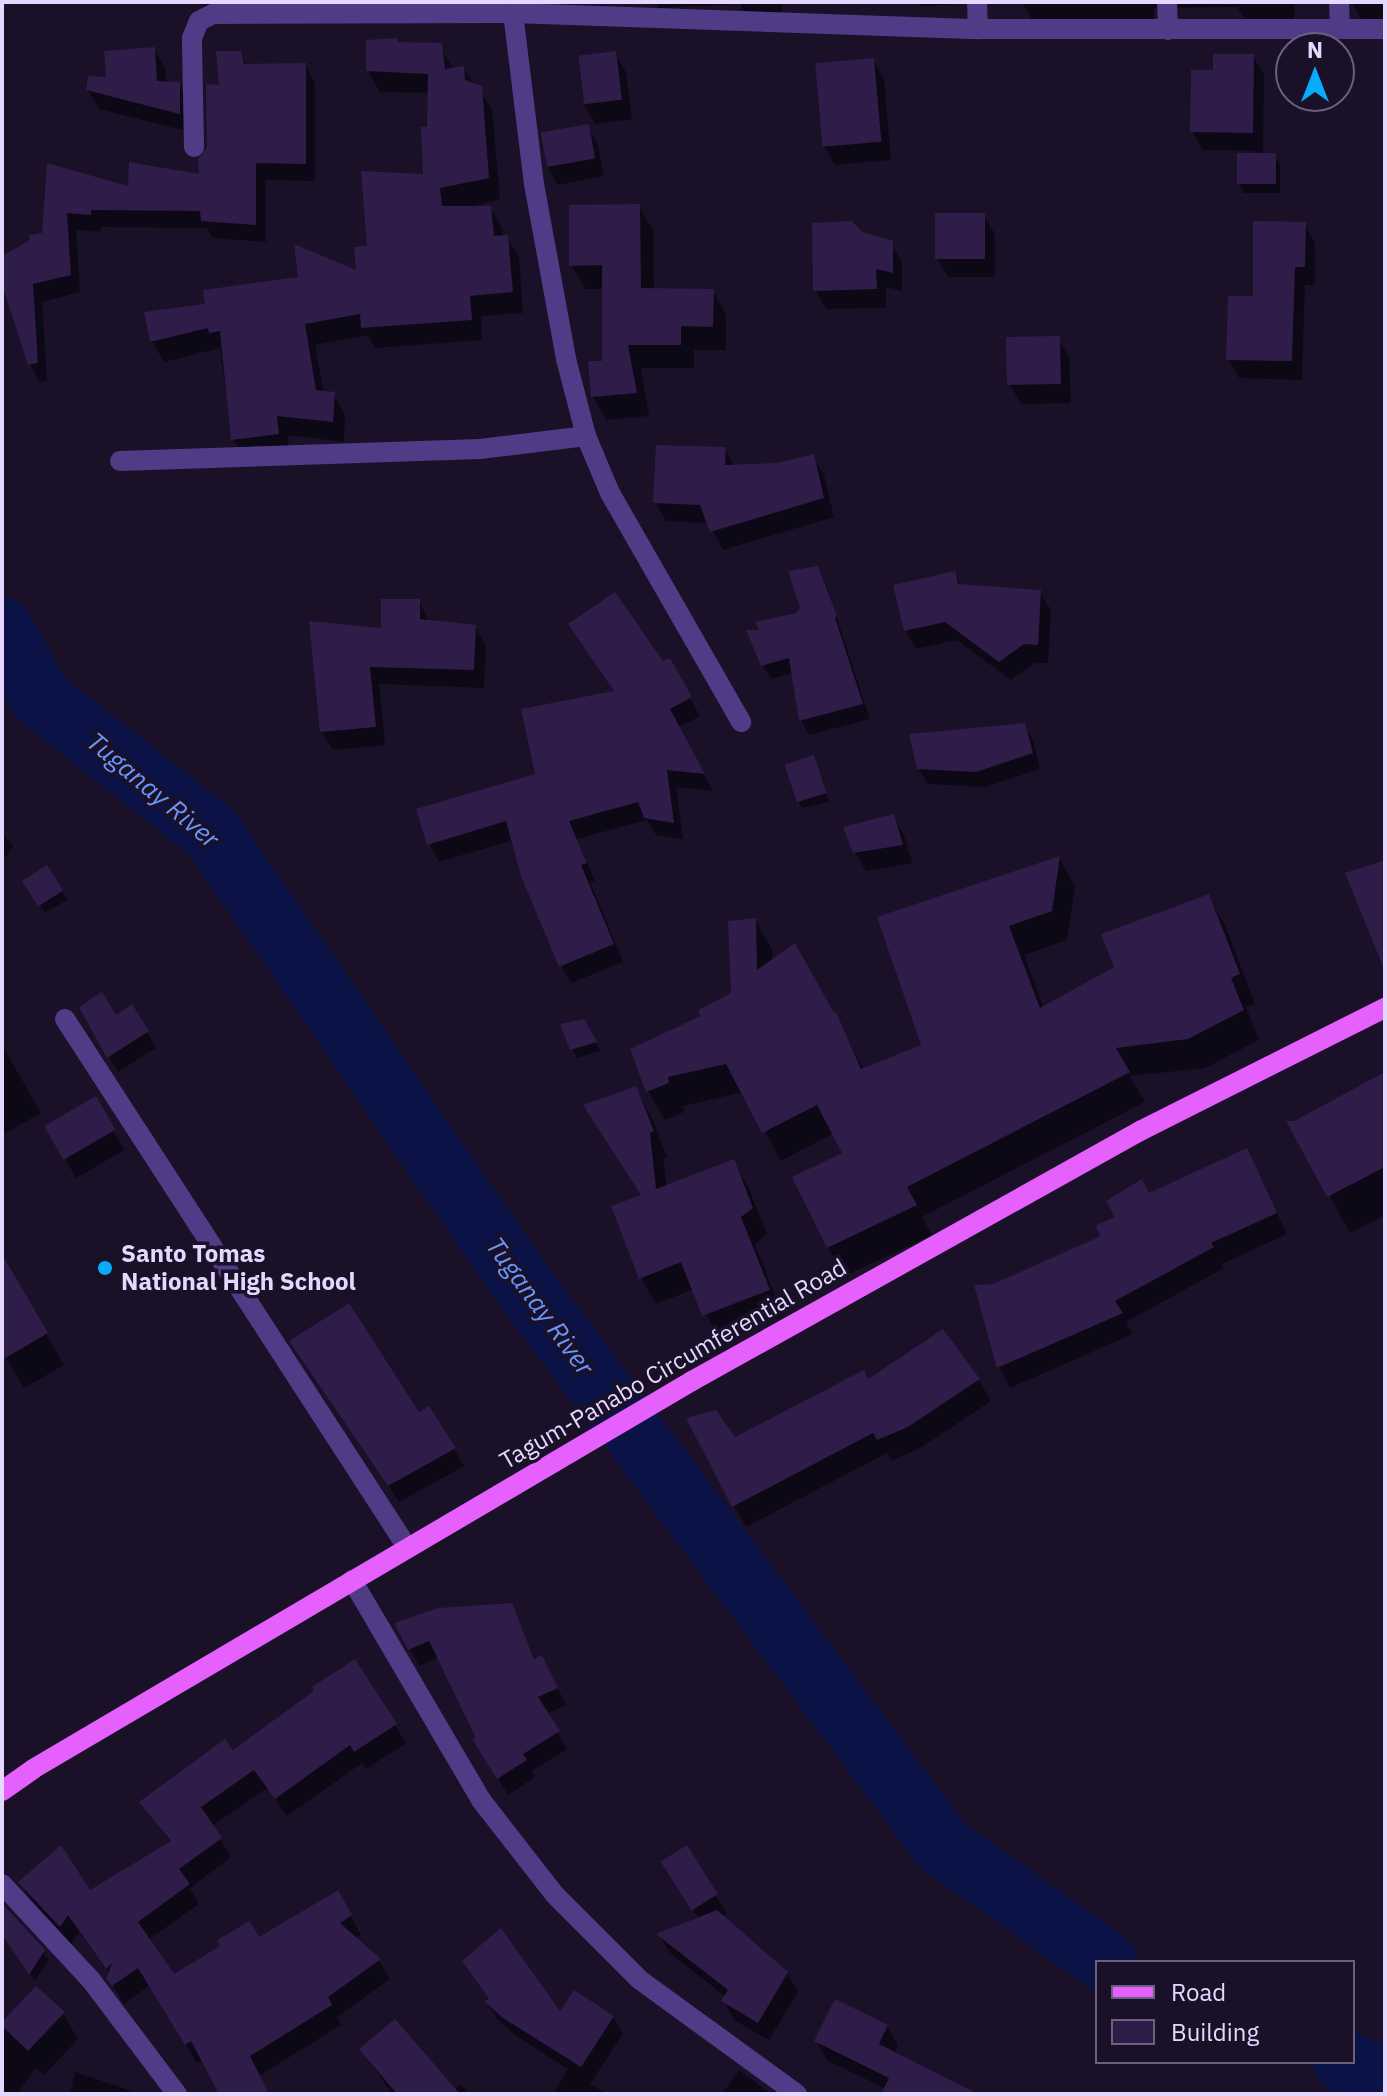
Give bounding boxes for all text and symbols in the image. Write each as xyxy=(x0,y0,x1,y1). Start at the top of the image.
north arrow xyxy=(1275,32,1355,112)
text: N xyxy=(1307,35,1323,64)
water label: Tuganay River xyxy=(81,726,225,854)
water label: Tuganay River xyxy=(480,1231,600,1381)
place label: Santo Tomas National High School xyxy=(121,1240,356,1296)
street label: Tagum-Panabo Circumferential Road xyxy=(495,1253,851,1475)
marker: Santo Tomas National High School xyxy=(96,1259,114,1277)
legend xyxy=(1095,1960,1355,2064)
text: Road xyxy=(1171,1976,1226,2008)
text: Building xyxy=(1171,2016,1259,2048)

